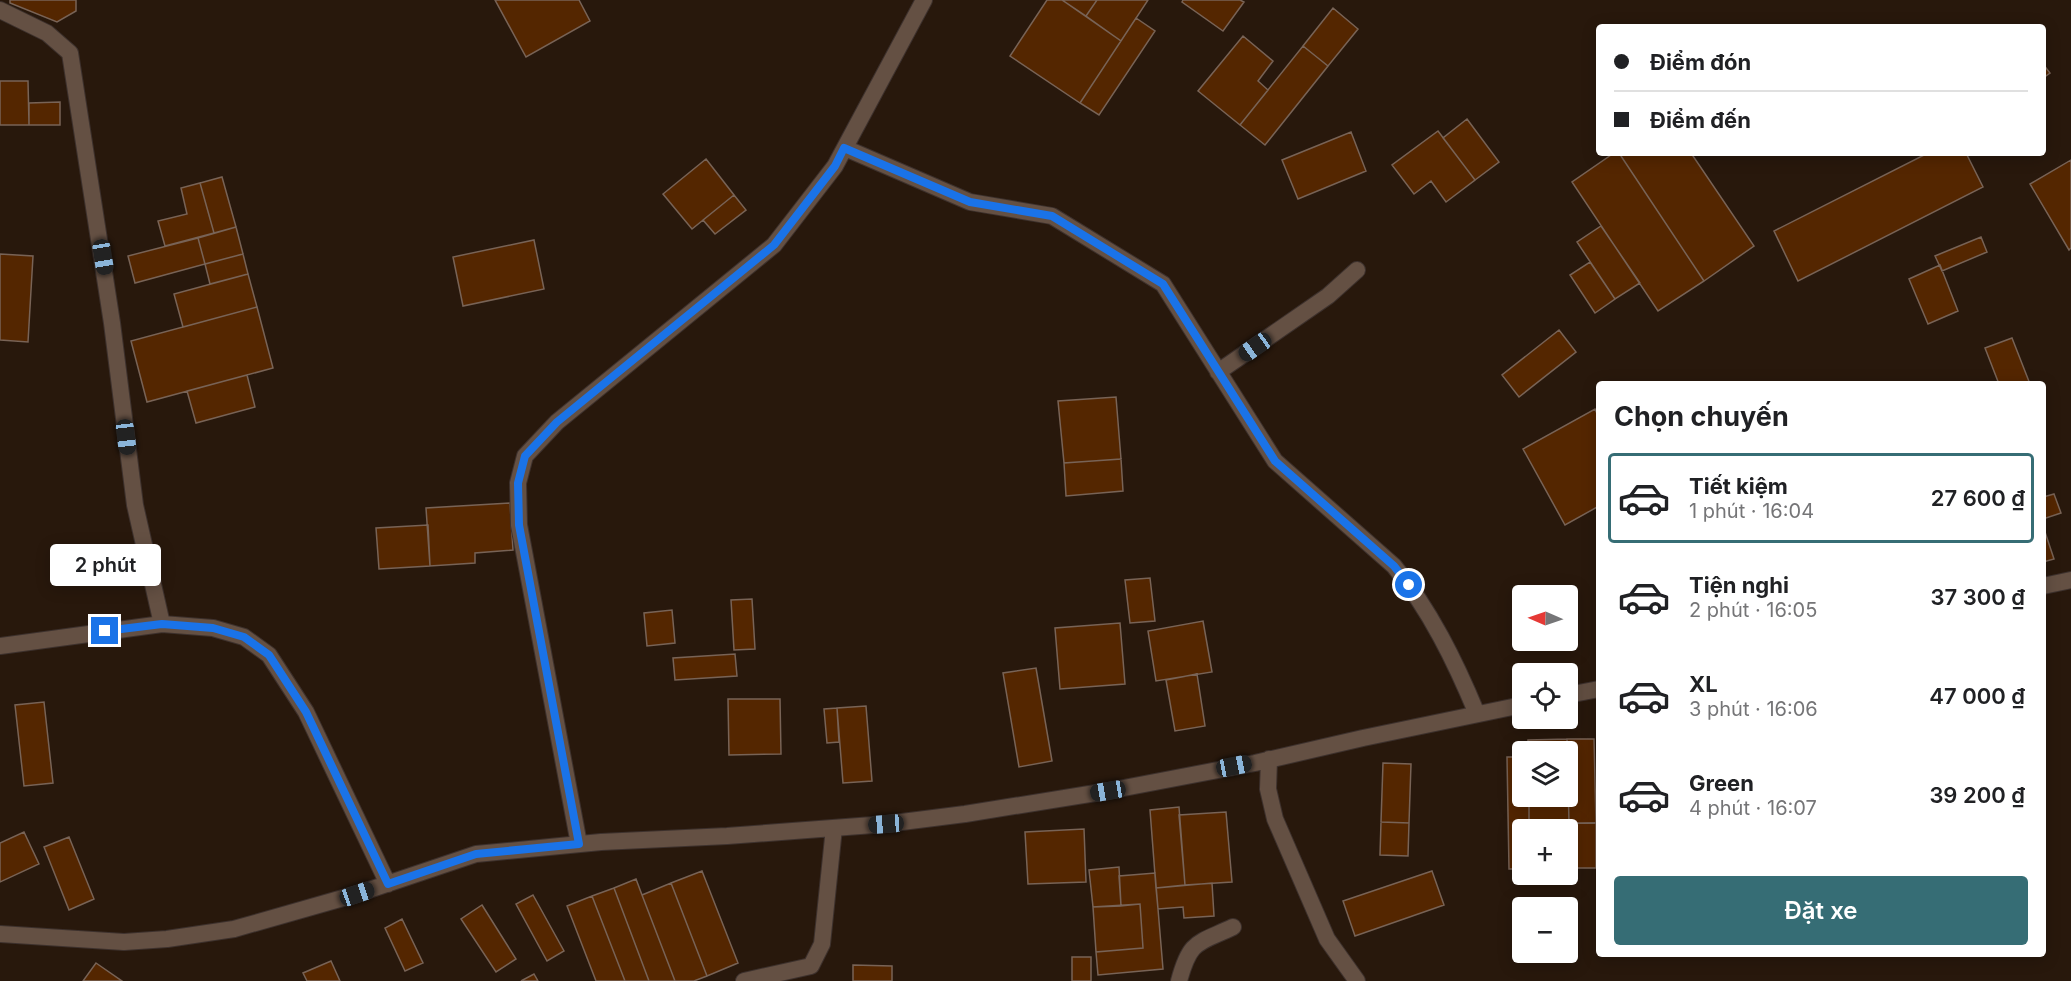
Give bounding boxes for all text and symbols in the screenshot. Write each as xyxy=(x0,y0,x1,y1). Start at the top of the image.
text: Điểm đón xyxy=(1650,49,1751,75)
text: Điểm đến xyxy=(1650,107,1751,133)
car xyxy=(91,238,115,276)
car xyxy=(1235,329,1275,365)
text: Chọn chuyến xyxy=(1614,400,1789,433)
car xyxy=(115,418,137,456)
icon: car xyxy=(1617,471,1671,525)
text: Tiết kiệm xyxy=(1689,473,1788,499)
text: 27 600 ₫ xyxy=(1931,485,2025,511)
text: 1 phút · 16:04 xyxy=(1689,499,1814,523)
callout: 2 phút xyxy=(50,544,160,586)
text: 2 phút xyxy=(75,553,136,577)
icon: car xyxy=(1617,570,1671,624)
route start xyxy=(1395,571,1422,598)
text: Tiện nghi xyxy=(1689,572,1789,598)
text: 37 300 ₫ xyxy=(1930,584,2025,610)
north arrow xyxy=(1512,585,1578,651)
map controls xyxy=(1512,585,1578,963)
text: 2 phút · 16:05 xyxy=(1689,598,1817,622)
route end xyxy=(91,617,118,644)
button: locate xyxy=(1512,663,1578,729)
icon: car xyxy=(1617,669,1671,723)
text: XL xyxy=(1689,671,1718,697)
text: 47 000 ₫ xyxy=(1929,683,2025,709)
text: 3 phút · 16:06 xyxy=(1689,697,1818,721)
button: layers xyxy=(1512,741,1578,807)
car xyxy=(1215,754,1253,778)
icon: car xyxy=(1617,768,1671,822)
text: Green xyxy=(1689,770,1754,796)
car xyxy=(1089,779,1127,803)
text: 39 200 ₫ xyxy=(1929,782,2025,808)
text: 4 phút · 16:07 xyxy=(1689,796,1817,820)
car xyxy=(867,814,905,834)
button: + xyxy=(1512,819,1578,885)
button: Đặt xe xyxy=(1614,876,2028,945)
car xyxy=(337,880,377,908)
button: − xyxy=(1512,897,1578,963)

